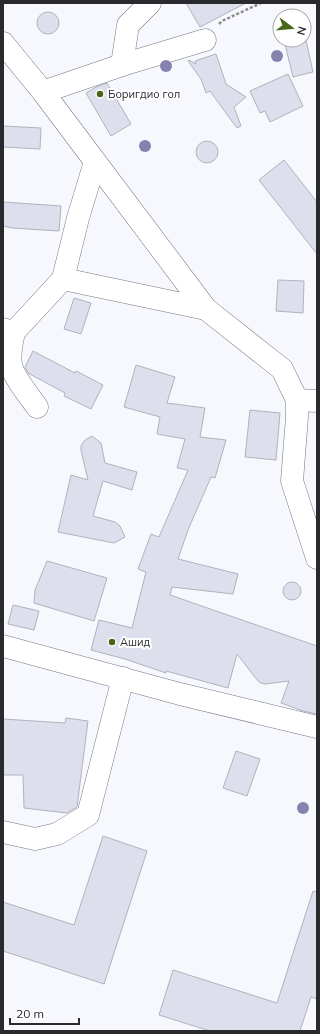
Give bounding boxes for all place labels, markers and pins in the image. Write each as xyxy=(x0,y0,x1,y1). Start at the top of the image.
place label: Боригдио гол xyxy=(108,87,180,101)
marker: Боригдио гол xyxy=(95,89,105,99)
place label: Ашид xyxy=(120,635,151,649)
marker: Ашид xyxy=(107,637,117,647)

